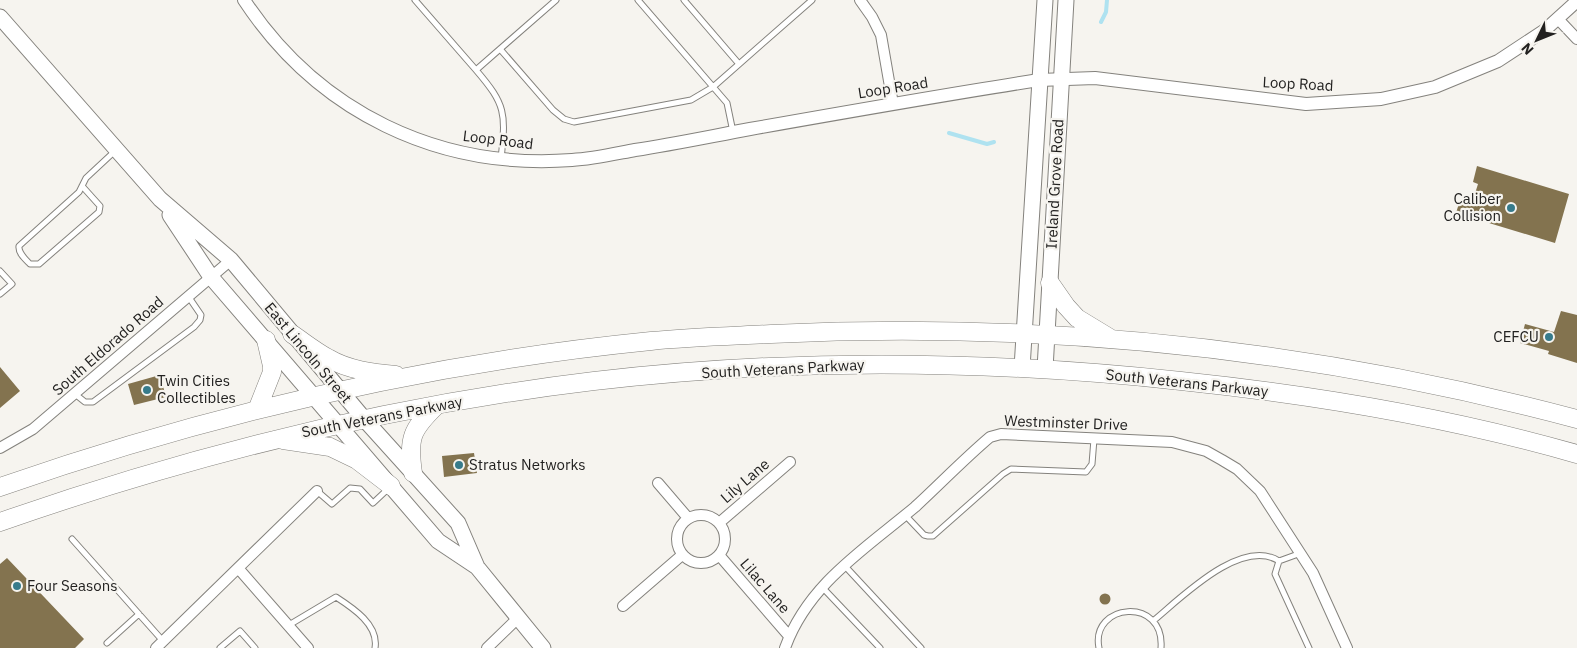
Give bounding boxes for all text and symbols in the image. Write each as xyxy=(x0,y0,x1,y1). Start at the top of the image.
north arrow xyxy=(1512,15,1562,65)
text: N xyxy=(1517,39,1538,59)
street label: Loop Road xyxy=(1262,72,1334,95)
street label: Loop Road xyxy=(856,73,929,102)
street label: Ireland Grove Road xyxy=(1042,118,1067,249)
street label: Loop Road xyxy=(462,126,534,153)
place label: Caliber Collision xyxy=(1443,189,1501,225)
marker: Caliber Collision xyxy=(1505,202,1517,214)
street label: South Eldorado Road xyxy=(48,292,167,399)
street label: East Lincoln Street xyxy=(261,298,356,407)
place label: CEFCU xyxy=(1493,327,1539,346)
marker: CEFCU xyxy=(1543,331,1555,343)
street label: South Veterans Parkway xyxy=(701,355,866,382)
street label: South Veterans Parkway xyxy=(1105,365,1270,401)
place label: Twin Cities Collectibles xyxy=(157,371,236,407)
marker: Twin Cities Collectibles xyxy=(141,384,153,396)
street label: South Veterans Parkway xyxy=(300,392,464,441)
street label: Westminster Drive xyxy=(1004,411,1128,434)
street label: Lily Lane xyxy=(716,454,773,507)
place label: Stratus Networks xyxy=(469,455,586,474)
marker: Stratus Networks xyxy=(453,459,465,471)
street label: Lilac Lane xyxy=(736,554,794,617)
place label: Four Seasons xyxy=(27,576,117,595)
marker: Four Seasons xyxy=(11,580,23,592)

